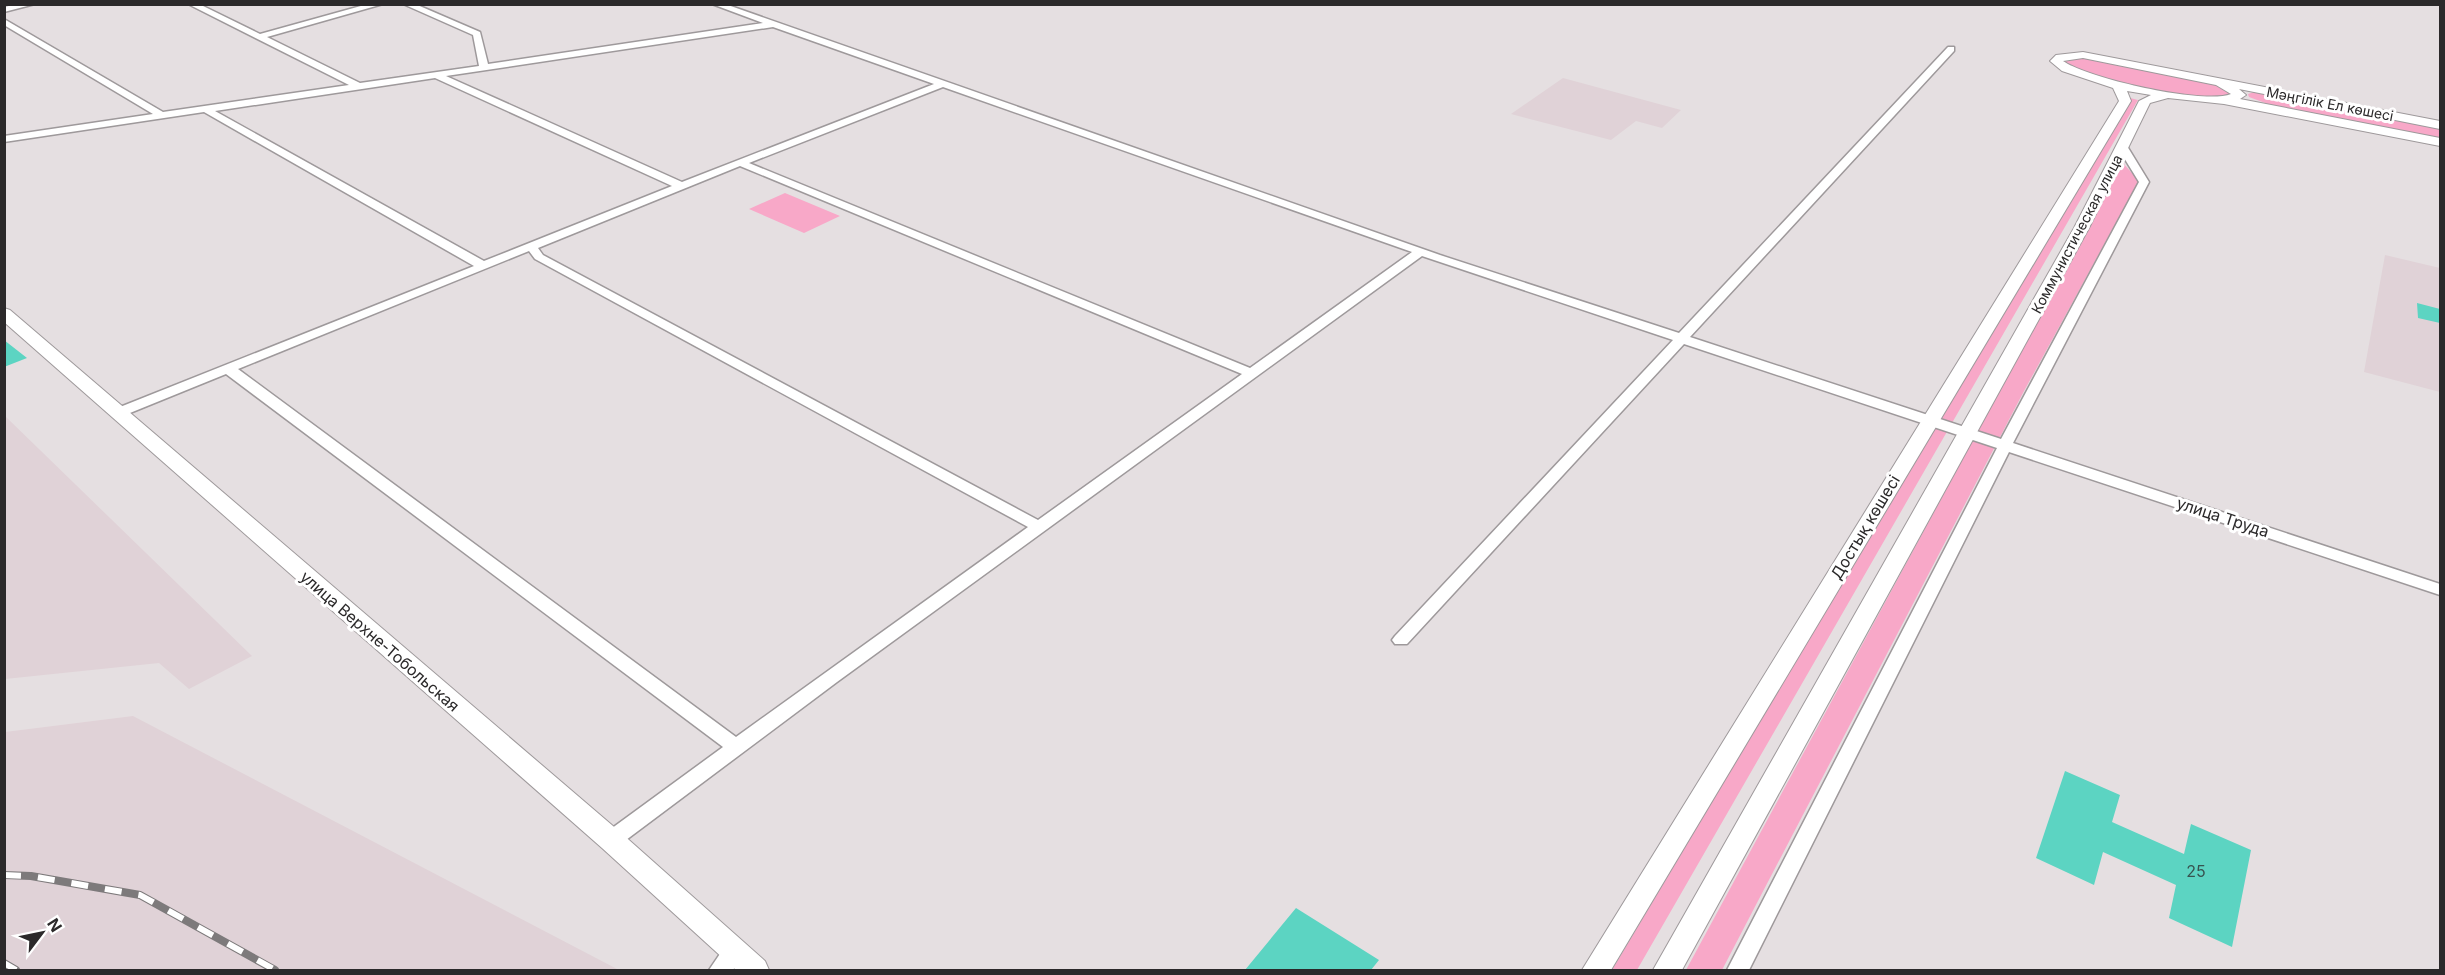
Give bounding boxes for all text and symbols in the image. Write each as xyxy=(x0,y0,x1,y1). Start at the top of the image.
street label: Мәңгілік Ел көшесі xyxy=(2265,83,2395,124)
street label: Коммунистическая улица xyxy=(2027,151,2126,316)
street label: Достық көшесі xyxy=(1826,471,1904,583)
street label: улица Труда xyxy=(2174,493,2272,541)
street label: улица Верхне-Тобольская xyxy=(296,566,464,716)
house number: 25 xyxy=(2186,861,2206,881)
north arrow xyxy=(12,903,72,963)
text: N xyxy=(43,915,66,936)

